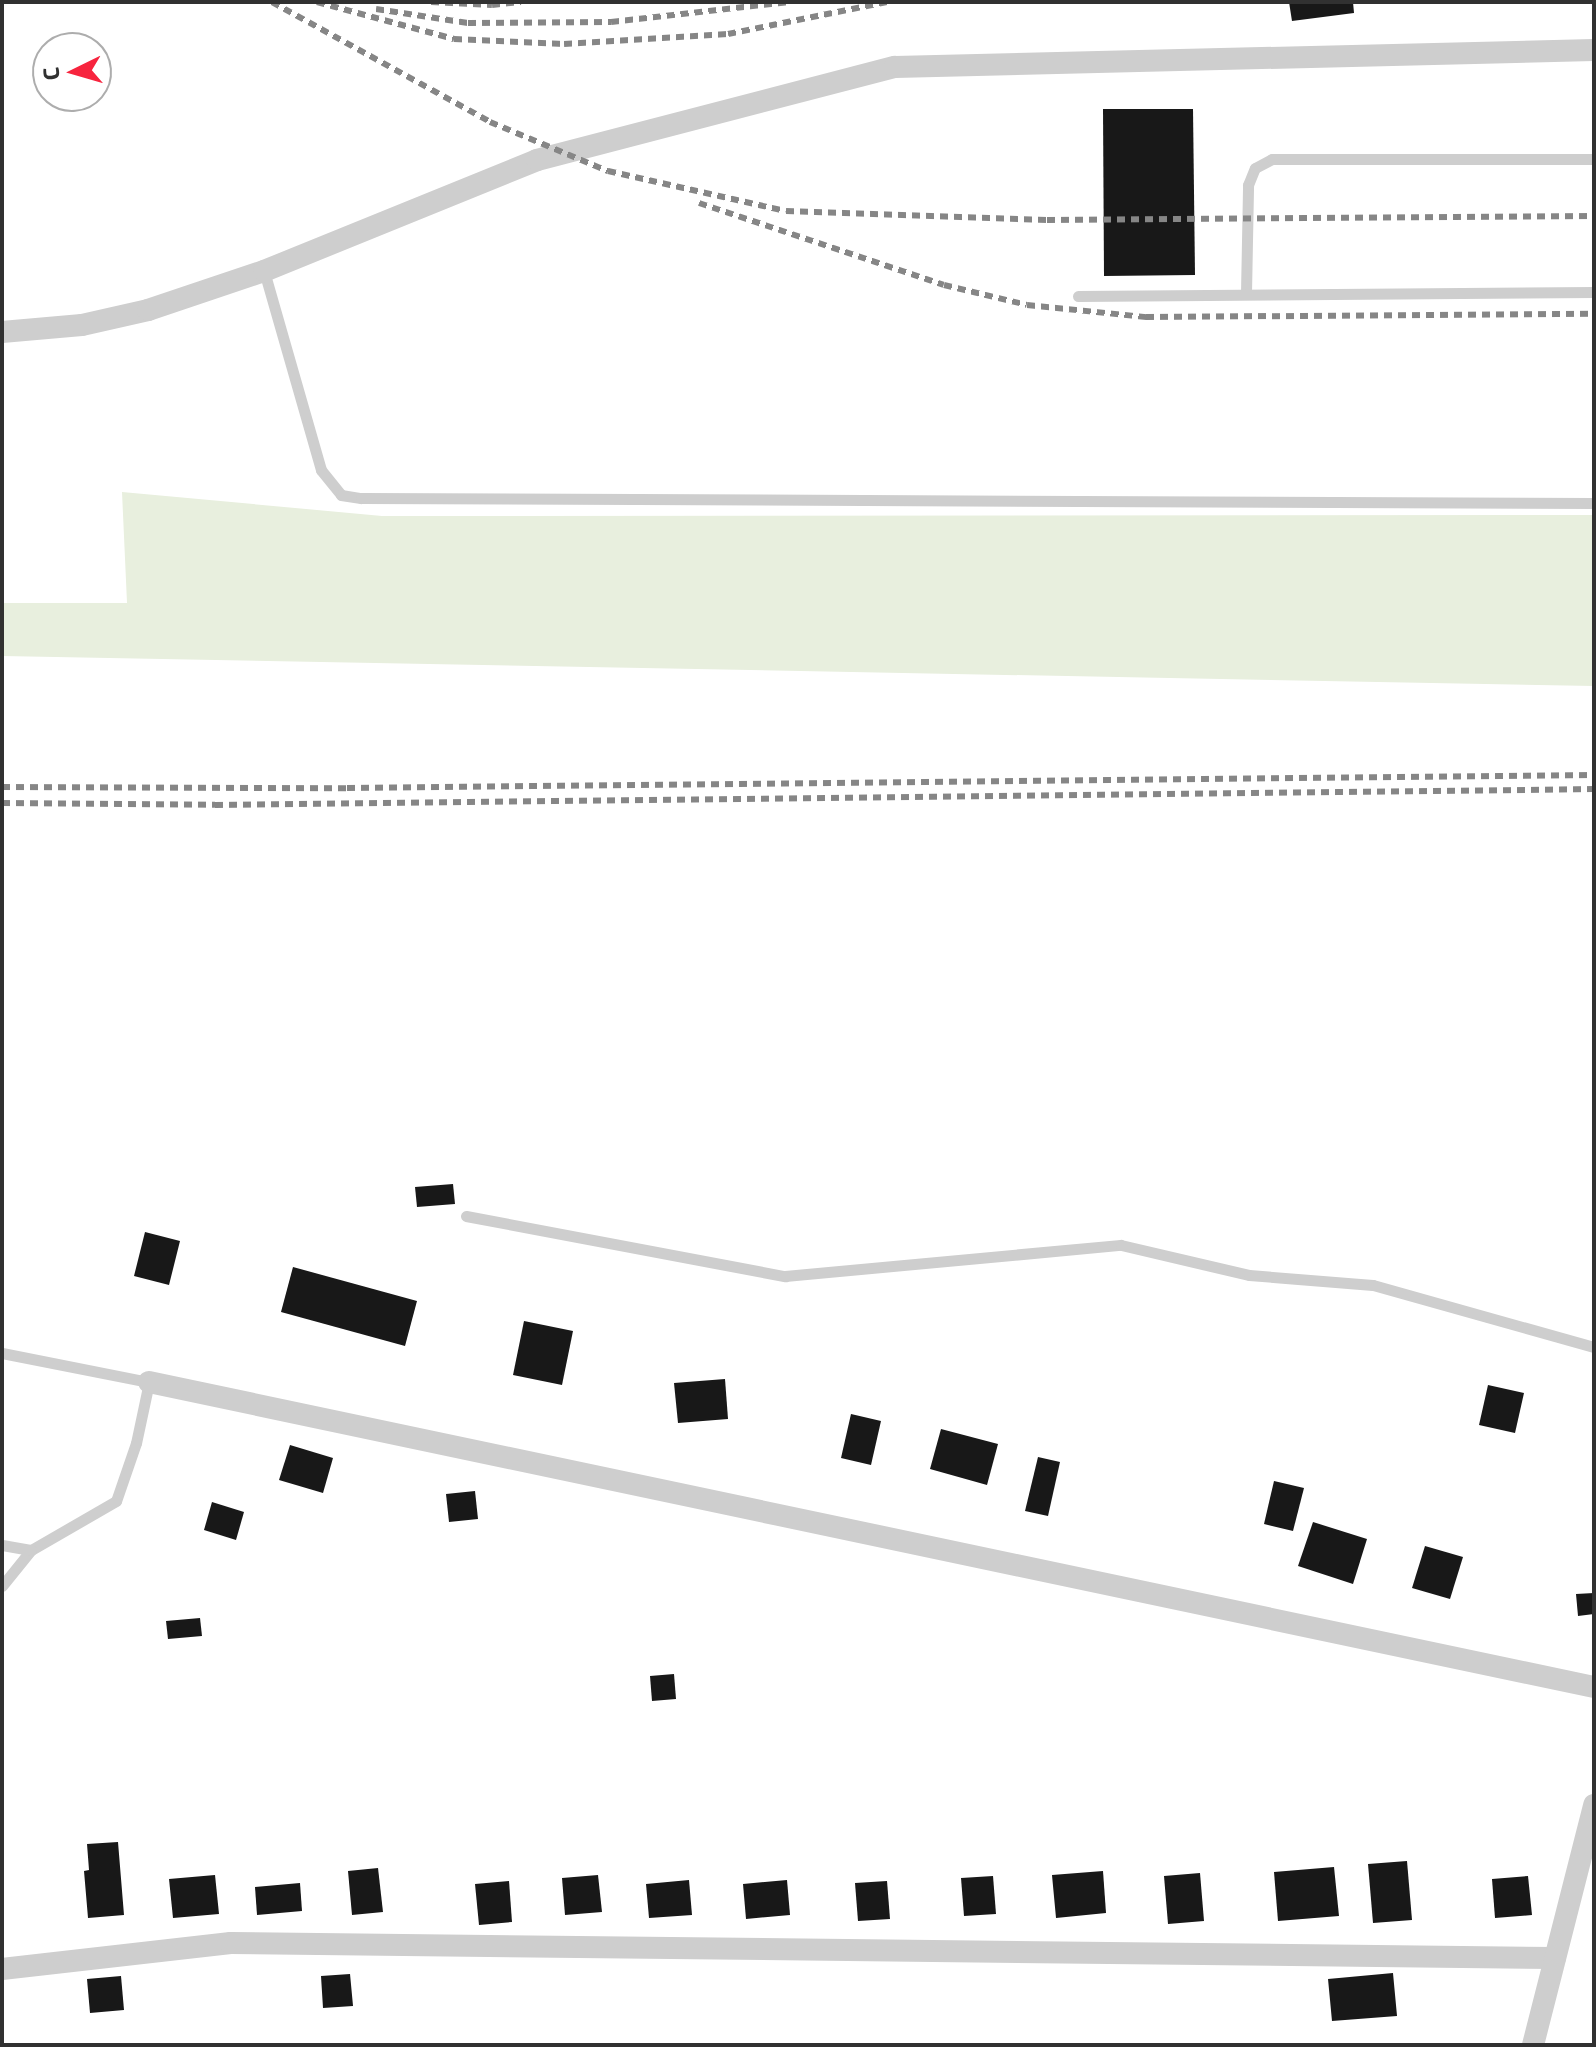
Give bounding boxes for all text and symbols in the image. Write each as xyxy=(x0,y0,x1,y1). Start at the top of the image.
north arrow xyxy=(32,32,112,112)
text: С xyxy=(37,66,64,81)

